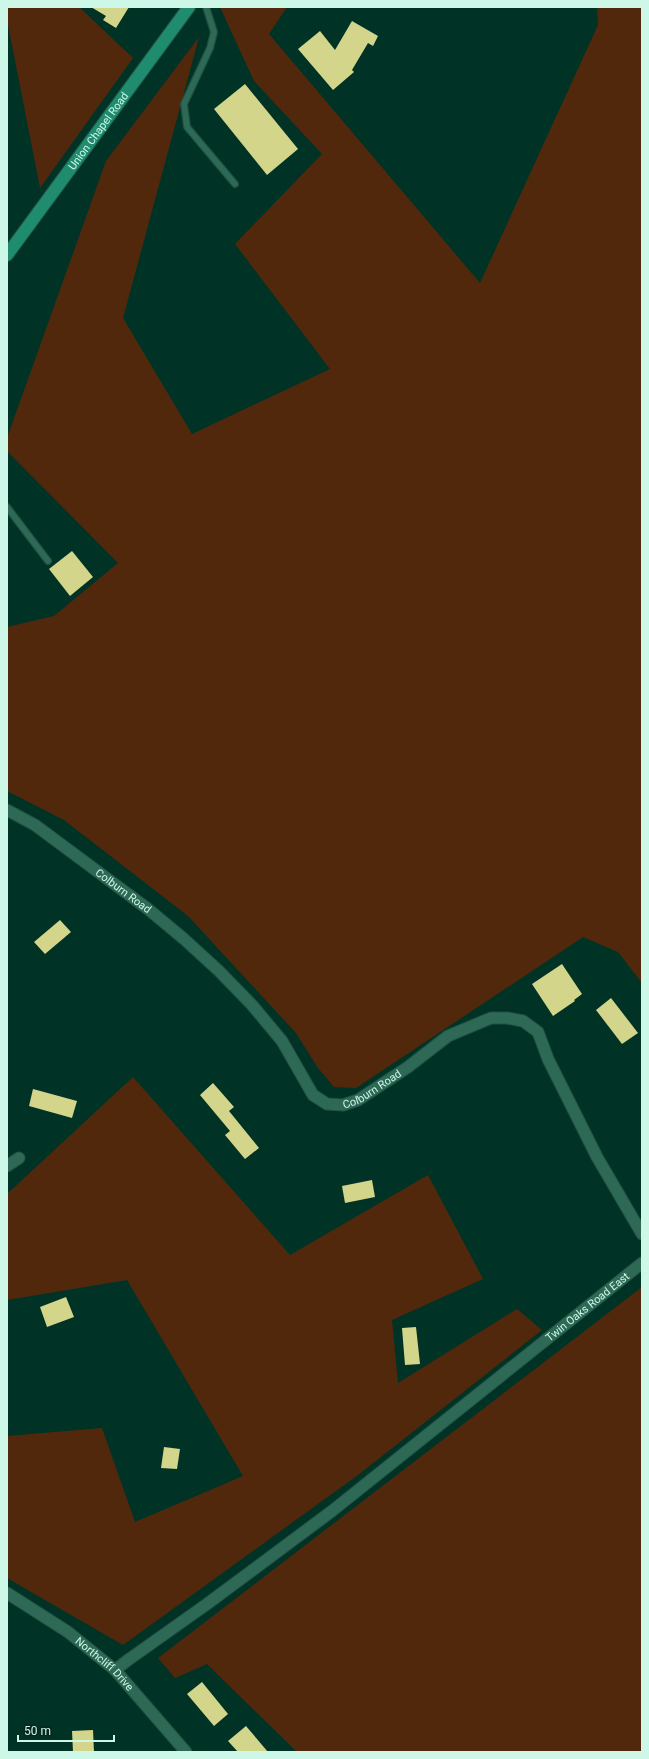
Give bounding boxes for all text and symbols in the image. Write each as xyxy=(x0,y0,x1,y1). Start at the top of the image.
street label: Union Chapel Road xyxy=(65,90,131,172)
street label: Colburn Road xyxy=(93,866,154,916)
street label: Colburn Road xyxy=(341,1067,404,1111)
street label: Twin Oaks Road East xyxy=(543,1269,632,1344)
street label: Northcliff Drive xyxy=(73,1634,137,1693)
scale bar xyxy=(18,1717,114,1743)
text: 50 m xyxy=(24,1724,51,1738)

